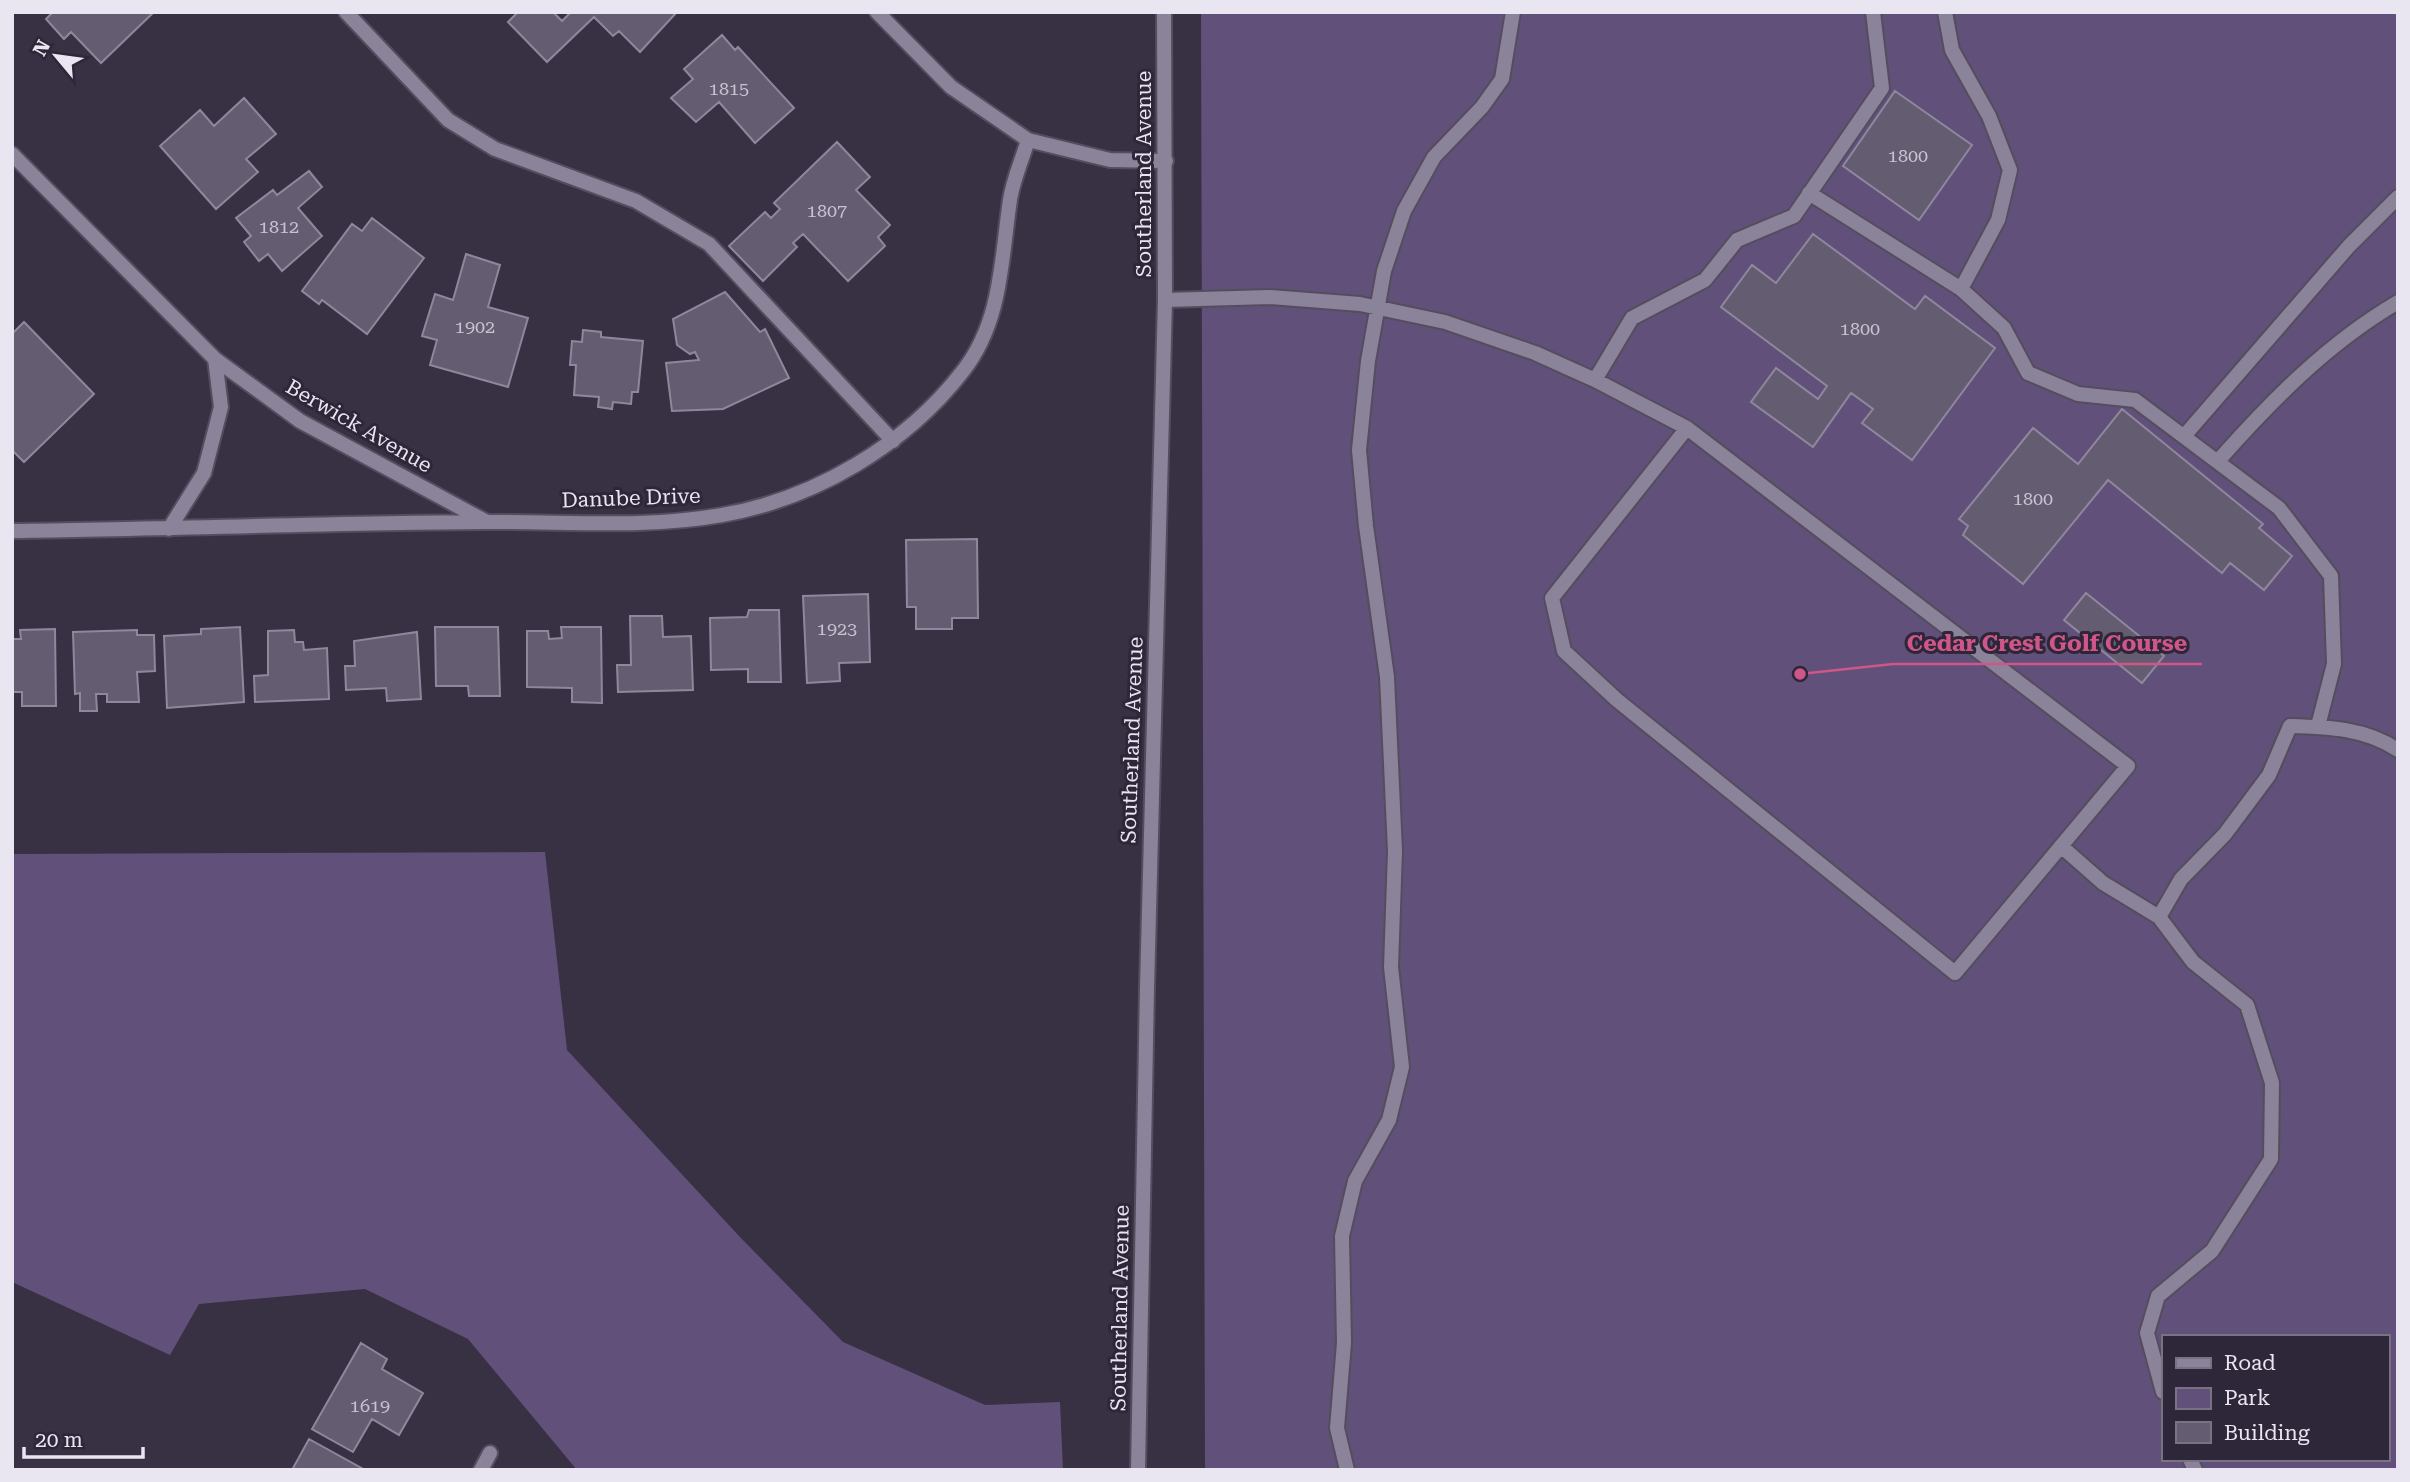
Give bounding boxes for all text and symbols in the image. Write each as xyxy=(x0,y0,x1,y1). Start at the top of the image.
north arrow xyxy=(21,21,91,91)
text: N xyxy=(28,36,55,60)
street label: Southerland Avenue xyxy=(1132,71,1156,277)
house number: 1815 xyxy=(709,78,749,99)
house number: 1800 xyxy=(1888,145,1928,166)
house number: 1807 xyxy=(807,200,847,221)
house number: 1812 xyxy=(259,216,299,237)
house number: 1902 xyxy=(455,316,495,337)
house number: 1800 xyxy=(1840,318,1880,339)
street label: Berwick Avenue xyxy=(282,374,436,478)
street label: Danube Drive xyxy=(561,484,701,512)
house number: 1800 xyxy=(2013,488,2053,509)
house number: 1923 xyxy=(817,618,857,639)
callout: Cedar Crest Golf Course xyxy=(1893,620,2202,664)
text: Cedar Crest Golf Course xyxy=(1907,630,2187,657)
street label: Southerland Avenue xyxy=(1116,636,1148,844)
street label: Southerland Avenue xyxy=(1106,1205,1134,1411)
legend xyxy=(2162,1335,2389,1461)
text: Road xyxy=(2224,1351,2276,1375)
text: Park xyxy=(2224,1386,2270,1410)
house number: 1619 xyxy=(350,1395,390,1416)
scale bar xyxy=(24,1416,144,1460)
text: Building xyxy=(2224,1421,2310,1445)
text: 20 m xyxy=(35,1428,83,1452)

